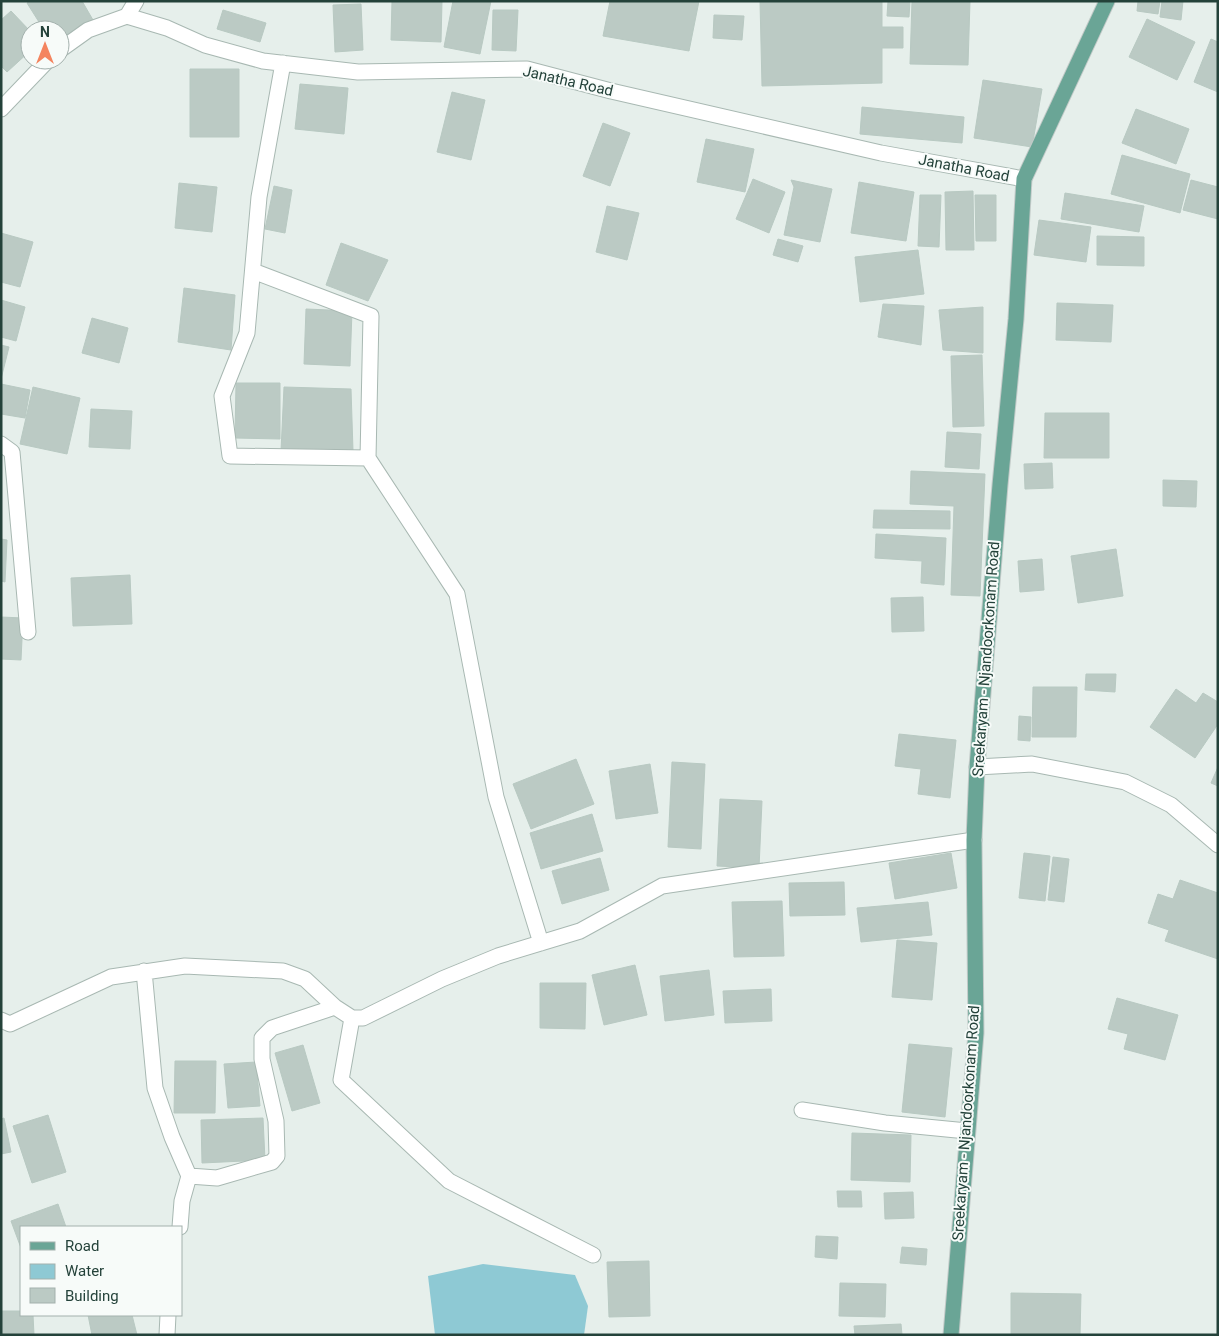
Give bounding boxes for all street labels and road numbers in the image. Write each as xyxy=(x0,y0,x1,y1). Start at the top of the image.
street label: Janatha Road xyxy=(521,62,615,100)
street label: Janatha Road xyxy=(917,150,1011,186)
street label: Sreekaryam - Njandoorkonam Road xyxy=(969,541,1003,777)
street label: Sreekaryam - Njandoorkonam Road xyxy=(949,1005,983,1241)

